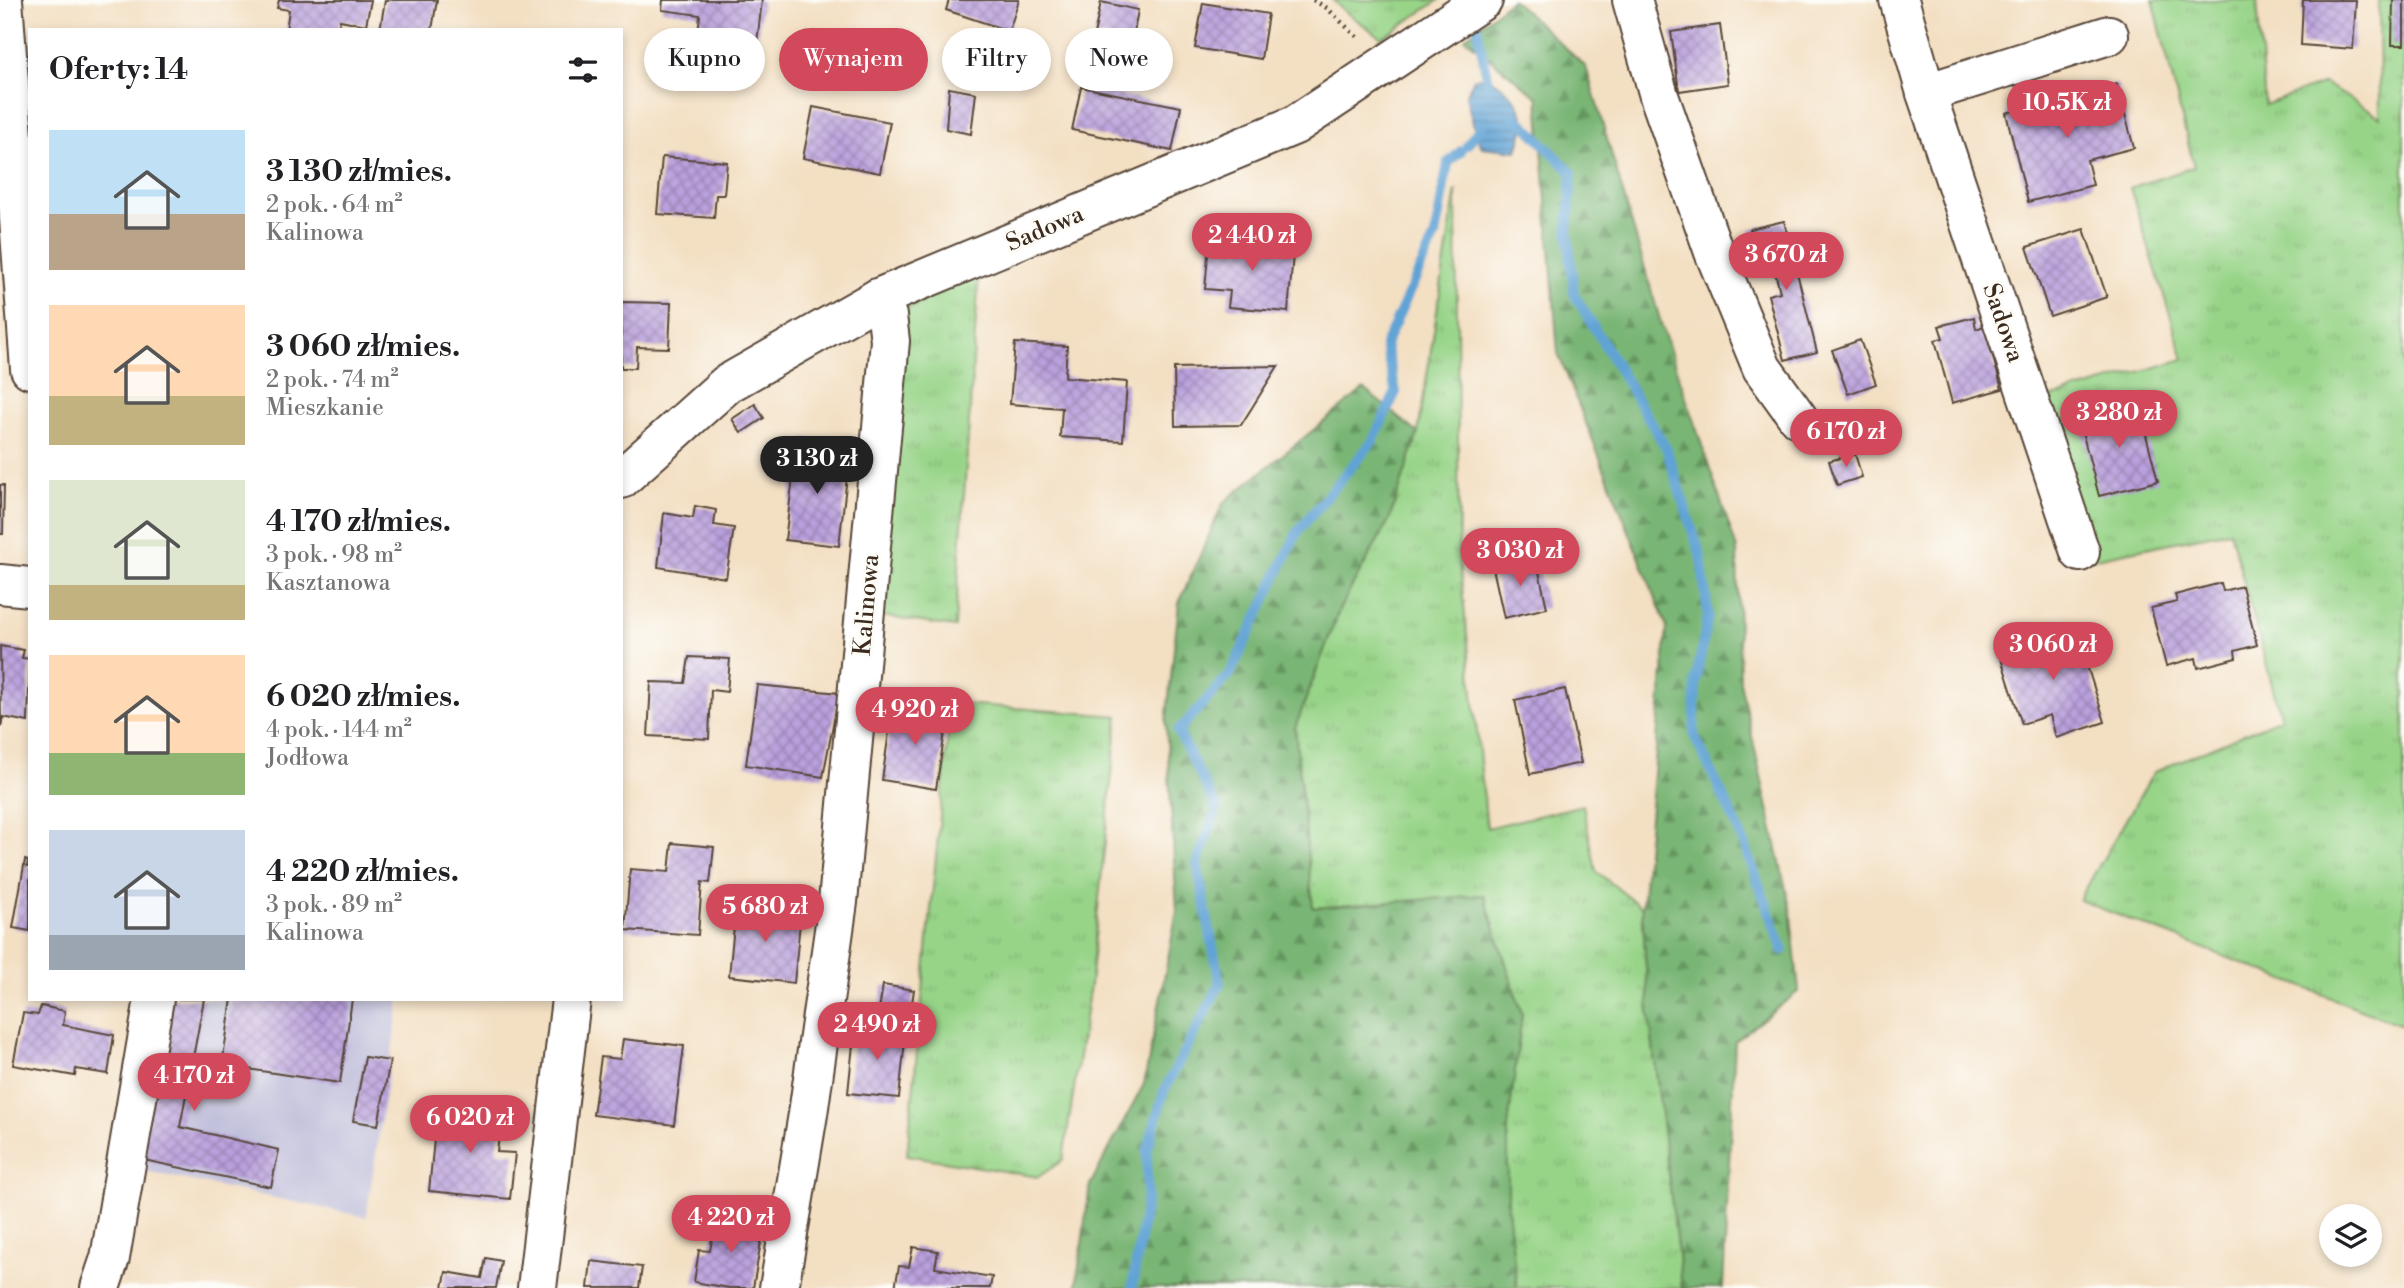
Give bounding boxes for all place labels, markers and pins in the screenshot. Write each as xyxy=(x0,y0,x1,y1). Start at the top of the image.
pin: 10.5K zł xyxy=(1995,80,2139,140)
pin: 2 440 zł xyxy=(1180,214,1324,273)
pin: 3 670 zł xyxy=(1714,232,1858,292)
pin: 3 280 zł xyxy=(2047,391,2191,450)
pin: 6 170 zł xyxy=(1774,410,1918,469)
pin: 3 130 zł xyxy=(745,436,889,496)
pin: 3 030 zł xyxy=(1448,528,1592,588)
pin: 3 060 zł xyxy=(1981,622,2125,682)
pin: 4 920 zł xyxy=(843,688,987,747)
pin: 5 680 zł xyxy=(693,884,837,944)
pin: 2 490 zł xyxy=(805,1002,949,1062)
pin: 4 170 zł xyxy=(122,1054,266,1113)
pin: 6 020 zł xyxy=(398,1096,542,1155)
pin: 4 220 zł xyxy=(659,1196,803,1255)

